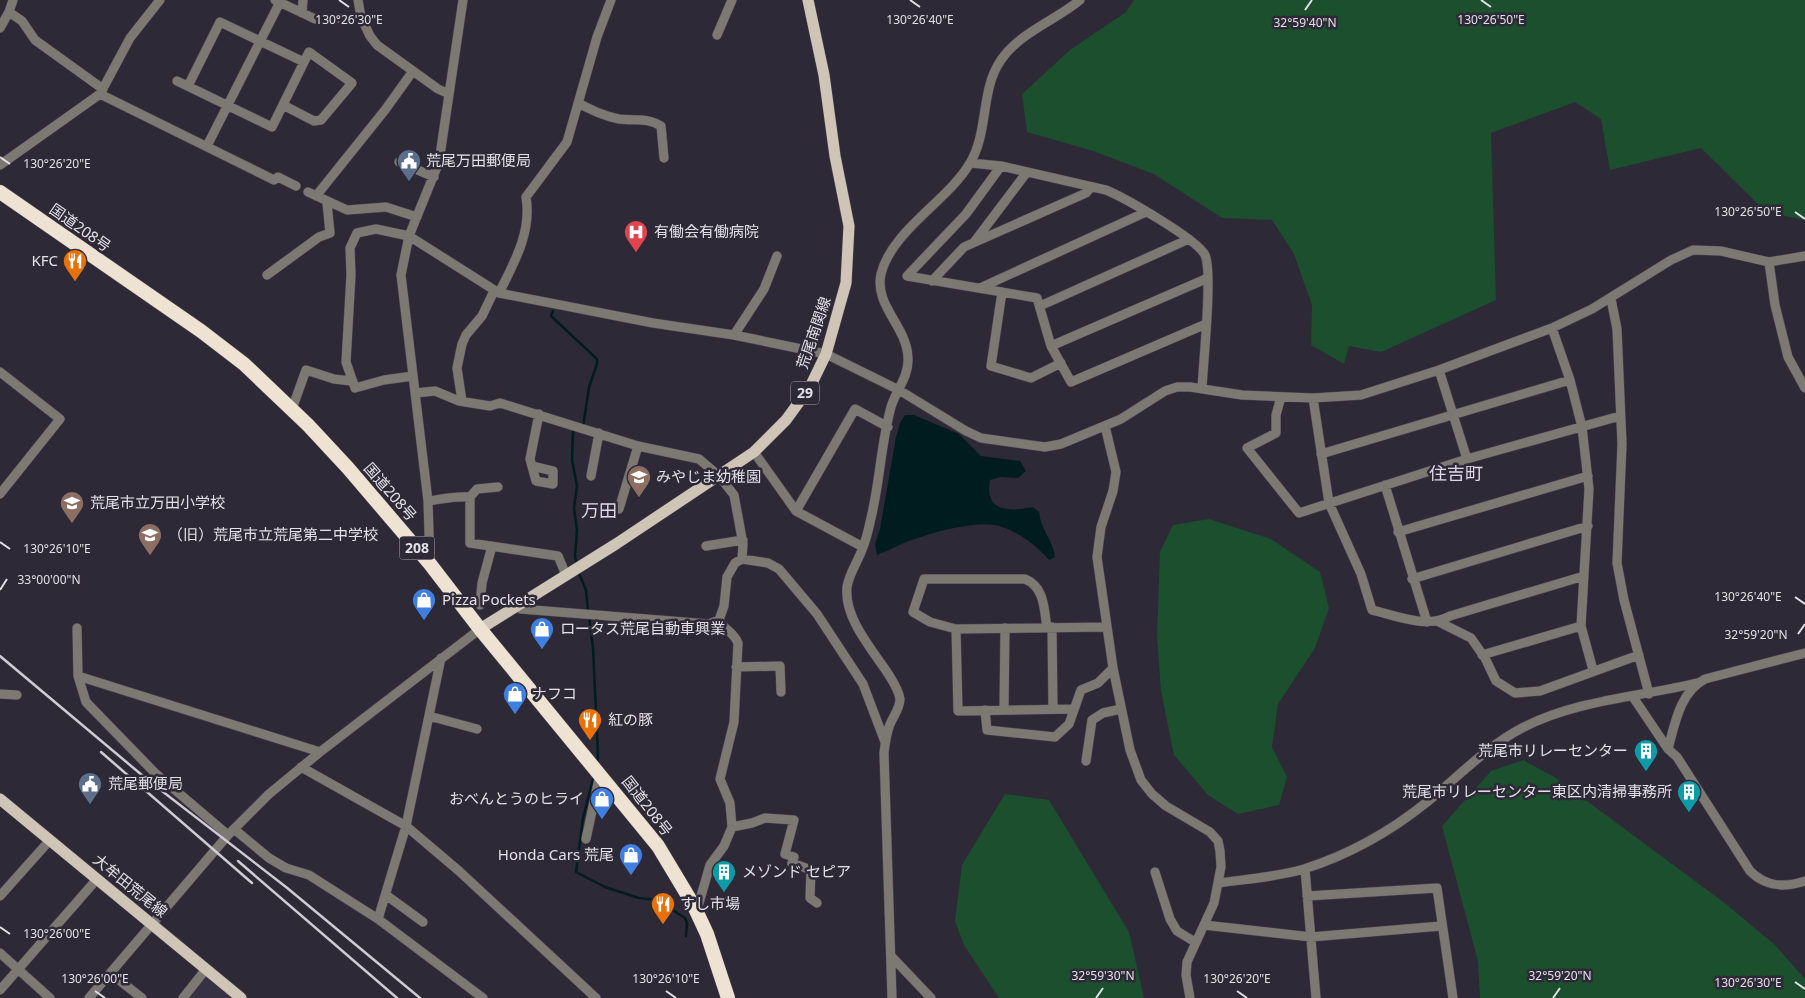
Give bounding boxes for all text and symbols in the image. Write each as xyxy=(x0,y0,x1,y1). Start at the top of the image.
text: 130°26'30"E xyxy=(315,11,383,28)
text: 130°26'40"E xyxy=(886,11,954,28)
text: 130°26'50"E xyxy=(1457,11,1525,28)
text: 32°59'40"N xyxy=(1273,14,1337,31)
public building icon: 荒尾万田郵便局 xyxy=(396,148,422,182)
place label: 荒尾万田郵便局 xyxy=(426,150,531,170)
text: 130°26'20"E xyxy=(23,155,91,172)
street label: 国道208号 xyxy=(46,199,115,256)
text: 130°26'50"E xyxy=(1714,203,1782,220)
hospital icon: 有働会有働病院 xyxy=(623,219,649,253)
place label: 有働会有働病院 xyxy=(654,221,759,241)
restaurant icon: KFC xyxy=(62,248,88,282)
place label: KFC xyxy=(31,250,59,270)
street label: 荒尾南関線 xyxy=(791,294,835,371)
road number: 29 xyxy=(791,382,819,404)
street label: 国道208号 xyxy=(360,458,422,525)
district label: 住吉町 xyxy=(1429,461,1483,485)
school or university icon: みやじま幼稚園 xyxy=(626,464,652,498)
place label: みやじま幼稚園 xyxy=(656,466,761,486)
school or university icon: 荒尾市立万田小学校 xyxy=(59,490,85,524)
place label: 荒尾市立万田小学校 xyxy=(90,492,225,512)
district label: 万田 xyxy=(581,498,617,522)
school or university icon: （旧）荒尾市立荒尾第二中学校 xyxy=(137,522,163,556)
place label: （旧）荒尾市立荒尾第二中学校 xyxy=(168,524,378,544)
road number: 208 xyxy=(400,536,434,560)
text: 130°26'10"E xyxy=(23,540,91,557)
text: 33°00'00"N xyxy=(17,571,81,588)
shop icon: Pizza Pockets xyxy=(411,587,437,621)
text: 130°26'40"E xyxy=(1714,588,1782,605)
place label: Pizza Pockets xyxy=(442,589,536,609)
shop icon: ロータス荒尾自動車興業 xyxy=(529,616,555,650)
place label: ロータス荒尾自動車興業 xyxy=(560,618,725,638)
text: 32°59'20"N xyxy=(1724,626,1788,643)
shop icon: ナフコ xyxy=(502,681,528,715)
place label: ナフコ xyxy=(532,683,577,703)
restaurant icon: 紅の豚 xyxy=(577,707,603,741)
place label: 紅の豚 xyxy=(608,709,653,729)
building icon: 荒尾市リレーセンター xyxy=(1633,738,1659,772)
place label: 荒尾市リレーセンター xyxy=(1478,740,1628,760)
public building icon: 荒尾郵便局 xyxy=(77,771,103,805)
street label: 国道208号 xyxy=(618,771,677,839)
place label: 荒尾郵便局 xyxy=(108,773,183,793)
building icon: 荒尾市リレーセンター東区内清掃事務所 xyxy=(1676,779,1702,813)
place label: 荒尾市リレーセンター東区内清掃事務所 xyxy=(1402,781,1672,801)
shop icon: おべんとうのヒライ xyxy=(589,786,615,820)
place label: おべんとうのヒライ xyxy=(449,788,584,808)
shop icon: Honda Cars 荒尾 xyxy=(618,842,644,876)
place label: Honda Cars 荒尾 xyxy=(498,844,614,864)
street label: 大牟田荒尾線 xyxy=(89,849,172,921)
building icon: メゾンド セピア xyxy=(711,859,737,893)
place label: メゾンド セピア xyxy=(742,861,851,881)
restaurant icon: すし市場 xyxy=(650,891,676,925)
place label: すし市場 xyxy=(680,893,740,913)
text: 130°26'00"E xyxy=(23,925,91,942)
text: 32°59'30"N xyxy=(1071,967,1135,984)
text: 32°59'20"N xyxy=(1528,967,1592,984)
text: 130°26'00"E xyxy=(61,970,129,987)
text: 130°26'10"E xyxy=(632,970,700,987)
text: 130°26'20"E xyxy=(1203,970,1271,987)
text: 130°26'30"E xyxy=(1714,974,1782,991)

